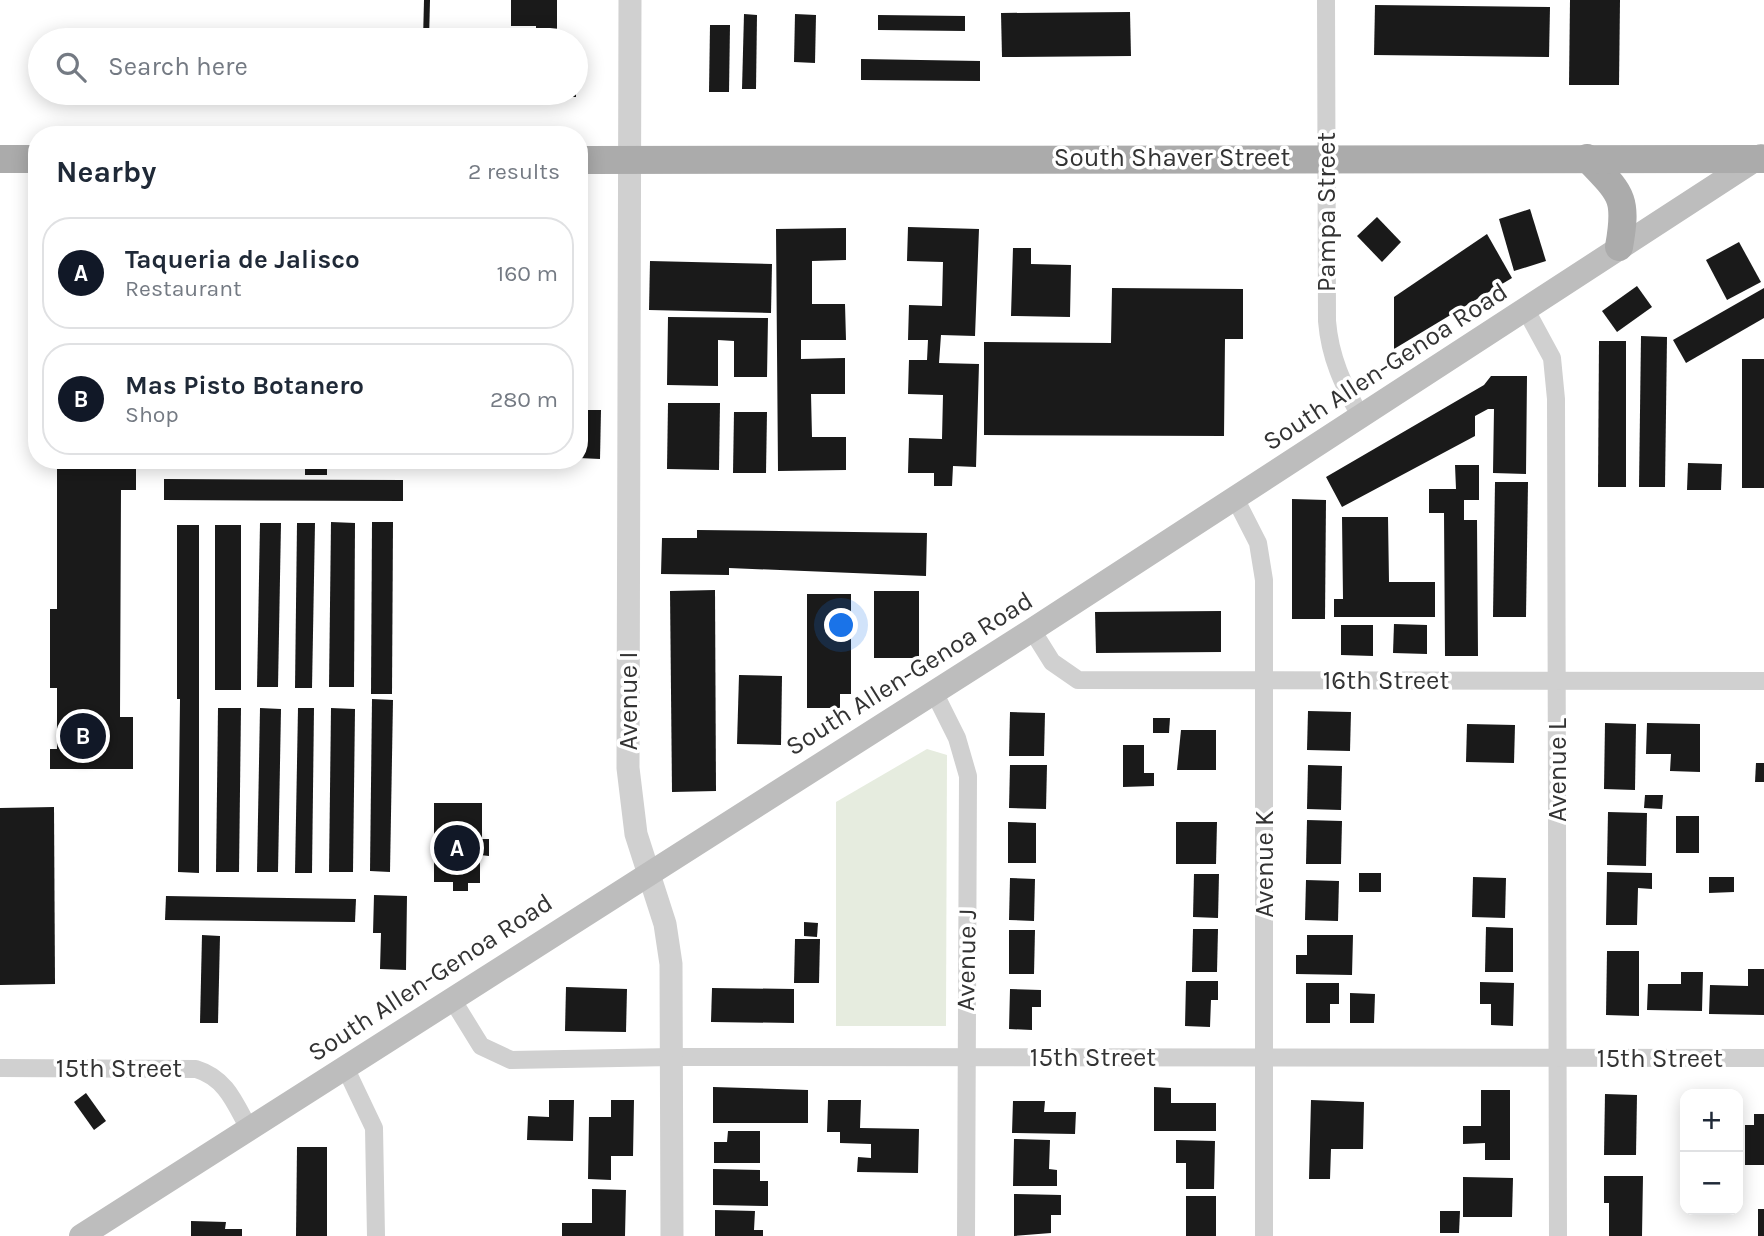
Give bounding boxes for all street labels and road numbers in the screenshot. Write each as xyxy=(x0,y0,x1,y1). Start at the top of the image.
street label: Pampa Street xyxy=(1311,132,1342,292)
street label: South Shaver Street xyxy=(1054,142,1290,173)
street label: South Allen-Genoa Road xyxy=(1257,276,1513,457)
street label: South Allen-Genoa Road xyxy=(780,585,1038,762)
street label: Avenue I xyxy=(613,651,644,751)
street label: 16th Street xyxy=(1323,665,1449,696)
street label: Avenue L xyxy=(1542,718,1573,822)
street label: Avenue K xyxy=(1249,810,1280,918)
street label: South Allen-Genoa Road xyxy=(302,887,558,1068)
street label: Avenue J xyxy=(950,909,983,1011)
street label: 15th Street xyxy=(1030,1042,1156,1073)
street label: 15th Street xyxy=(1597,1043,1723,1074)
street label: 15th Street xyxy=(56,1053,182,1084)

